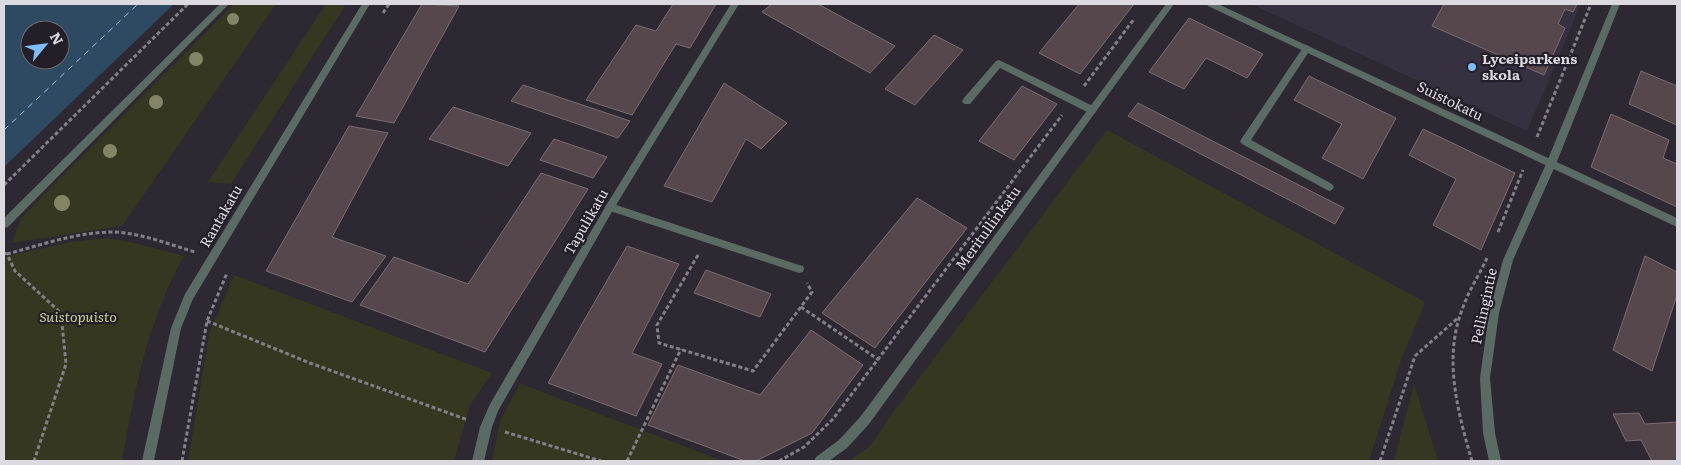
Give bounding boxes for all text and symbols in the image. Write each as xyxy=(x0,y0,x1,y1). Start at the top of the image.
north arrow xyxy=(20,20,70,70)
text: N xyxy=(46,28,69,48)
place label: Lyceiparkens skola xyxy=(1482,48,1577,84)
marker: Lyceiparkens skola xyxy=(1466,61,1478,73)
street label: Suistokatu xyxy=(1414,75,1487,125)
street label: Rantakatu xyxy=(194,180,246,251)
street label: Meritullinkatu xyxy=(950,181,1025,274)
street label: Tapulikatu xyxy=(558,185,612,258)
street label: Pellingintie xyxy=(1465,266,1501,346)
park label: Suistopuisto xyxy=(39,306,117,326)

